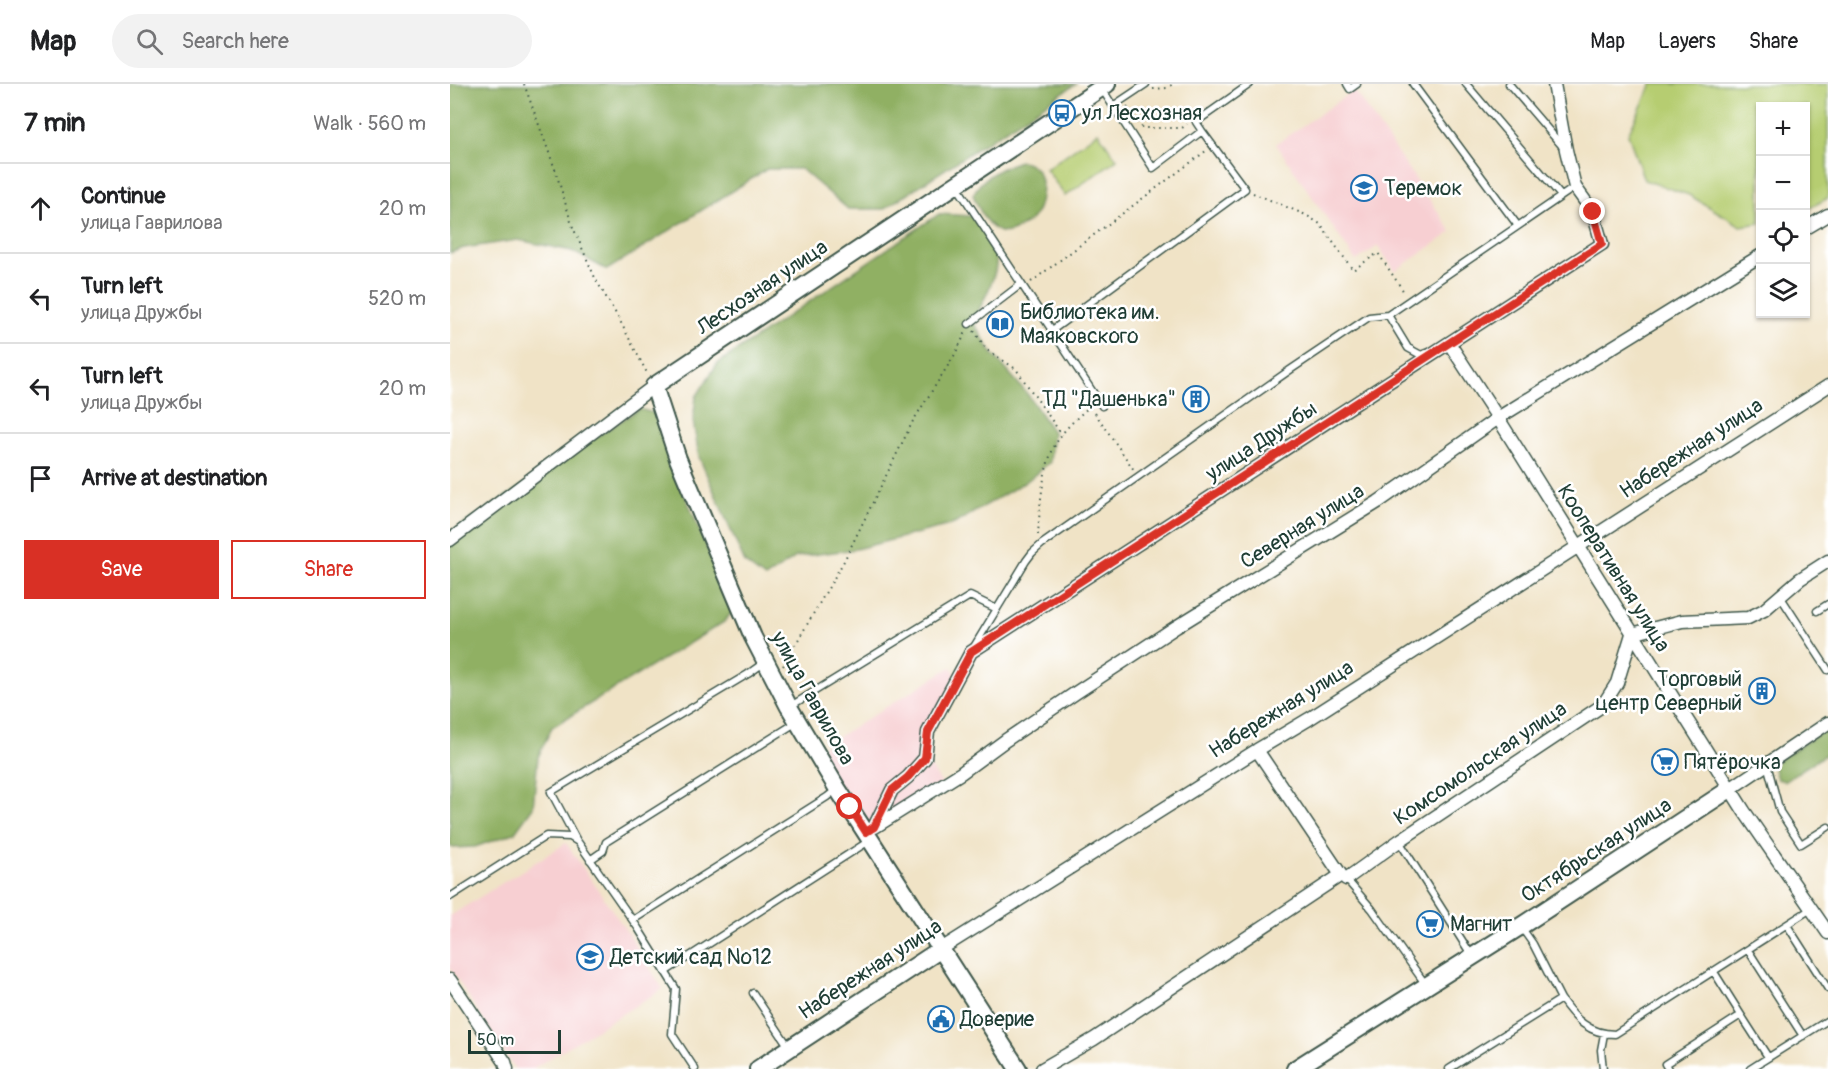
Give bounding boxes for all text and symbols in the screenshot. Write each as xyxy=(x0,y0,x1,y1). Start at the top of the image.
search box xyxy=(112,14,532,68)
text: Map xyxy=(30,24,76,59)
icon: search xyxy=(133,25,166,58)
text: Search here xyxy=(181,27,289,55)
text: Map xyxy=(1590,28,1625,55)
text: Layers xyxy=(1658,28,1716,55)
text: Share xyxy=(1749,28,1798,55)
bus stop icon: ул Лесхозная xyxy=(1047,98,1077,128)
place label: ул Лесхозная xyxy=(1081,100,1202,127)
map controls xyxy=(1756,102,1810,318)
button: + xyxy=(1756,102,1810,156)
text: 7 min xyxy=(24,107,86,139)
text: Walk · 560 m xyxy=(313,111,426,136)
button: − xyxy=(1756,156,1810,210)
school or university icon: Теремок xyxy=(1349,173,1379,203)
place label: Теремок xyxy=(1384,175,1462,202)
text: Continue xyxy=(81,182,165,210)
icon: ahead xyxy=(24,192,57,225)
text: 20 m xyxy=(379,196,426,221)
route end xyxy=(1579,198,1605,224)
text: улица Гаврилова xyxy=(81,210,223,235)
button: locate xyxy=(1756,210,1810,264)
street label: Лесхозная улица xyxy=(691,234,833,342)
button: layers xyxy=(1756,264,1810,318)
text: Turn left xyxy=(81,272,163,300)
icon: left xyxy=(24,282,57,315)
text: 520 m xyxy=(368,286,426,311)
place label: Библиотека им. Маяковского xyxy=(1020,299,1159,350)
text: улица Дружбы xyxy=(81,300,202,325)
library icon: Библиотека им. Маяковского xyxy=(985,309,1015,339)
text: Turn left xyxy=(81,362,163,390)
icon: left xyxy=(24,372,57,405)
text: 20 m xyxy=(379,376,426,401)
building icon: ТД "Дашенька" xyxy=(1181,384,1211,414)
place label: ТД "Дашенька" xyxy=(1042,386,1176,413)
text: улица Дружбы xyxy=(81,390,202,415)
street label: Набережная улица xyxy=(1615,392,1768,505)
street label: улица Дружбы xyxy=(1200,395,1322,488)
icon: arrive xyxy=(24,462,57,495)
text: Arrive at destination xyxy=(81,464,267,492)
street label: Северная улица xyxy=(1235,478,1369,575)
street label: Кооперативная улица xyxy=(1551,479,1676,657)
button: Save xyxy=(24,540,219,599)
button: Share xyxy=(231,540,426,599)
street label: улица Гаврилова xyxy=(764,626,860,770)
street label: Набережная улица xyxy=(1204,654,1359,765)
place label: Торговый центр Северный xyxy=(1595,666,1742,717)
building icon: Торговый центр Северный xyxy=(1747,676,1777,706)
street label: Комсомольская улица xyxy=(1389,695,1572,831)
supermarket icon: Пятёрочка xyxy=(1650,747,1680,777)
place label: Пятёрочка xyxy=(1684,749,1781,776)
street label: Октябрьская улица xyxy=(1516,792,1677,909)
route start xyxy=(836,793,862,819)
supermarket icon: Магнит xyxy=(1415,909,1445,939)
place label: Магнит xyxy=(1450,911,1513,938)
street label: Набережная улица xyxy=(794,913,947,1026)
school or university icon: Детский сад №12 xyxy=(575,942,605,972)
place label: Детский сад №12 xyxy=(609,944,772,971)
public building icon: Доверие xyxy=(926,1004,956,1034)
place label: Доверие xyxy=(959,1006,1035,1033)
scale bar xyxy=(468,1027,561,1054)
text: 50 m xyxy=(477,1030,514,1050)

